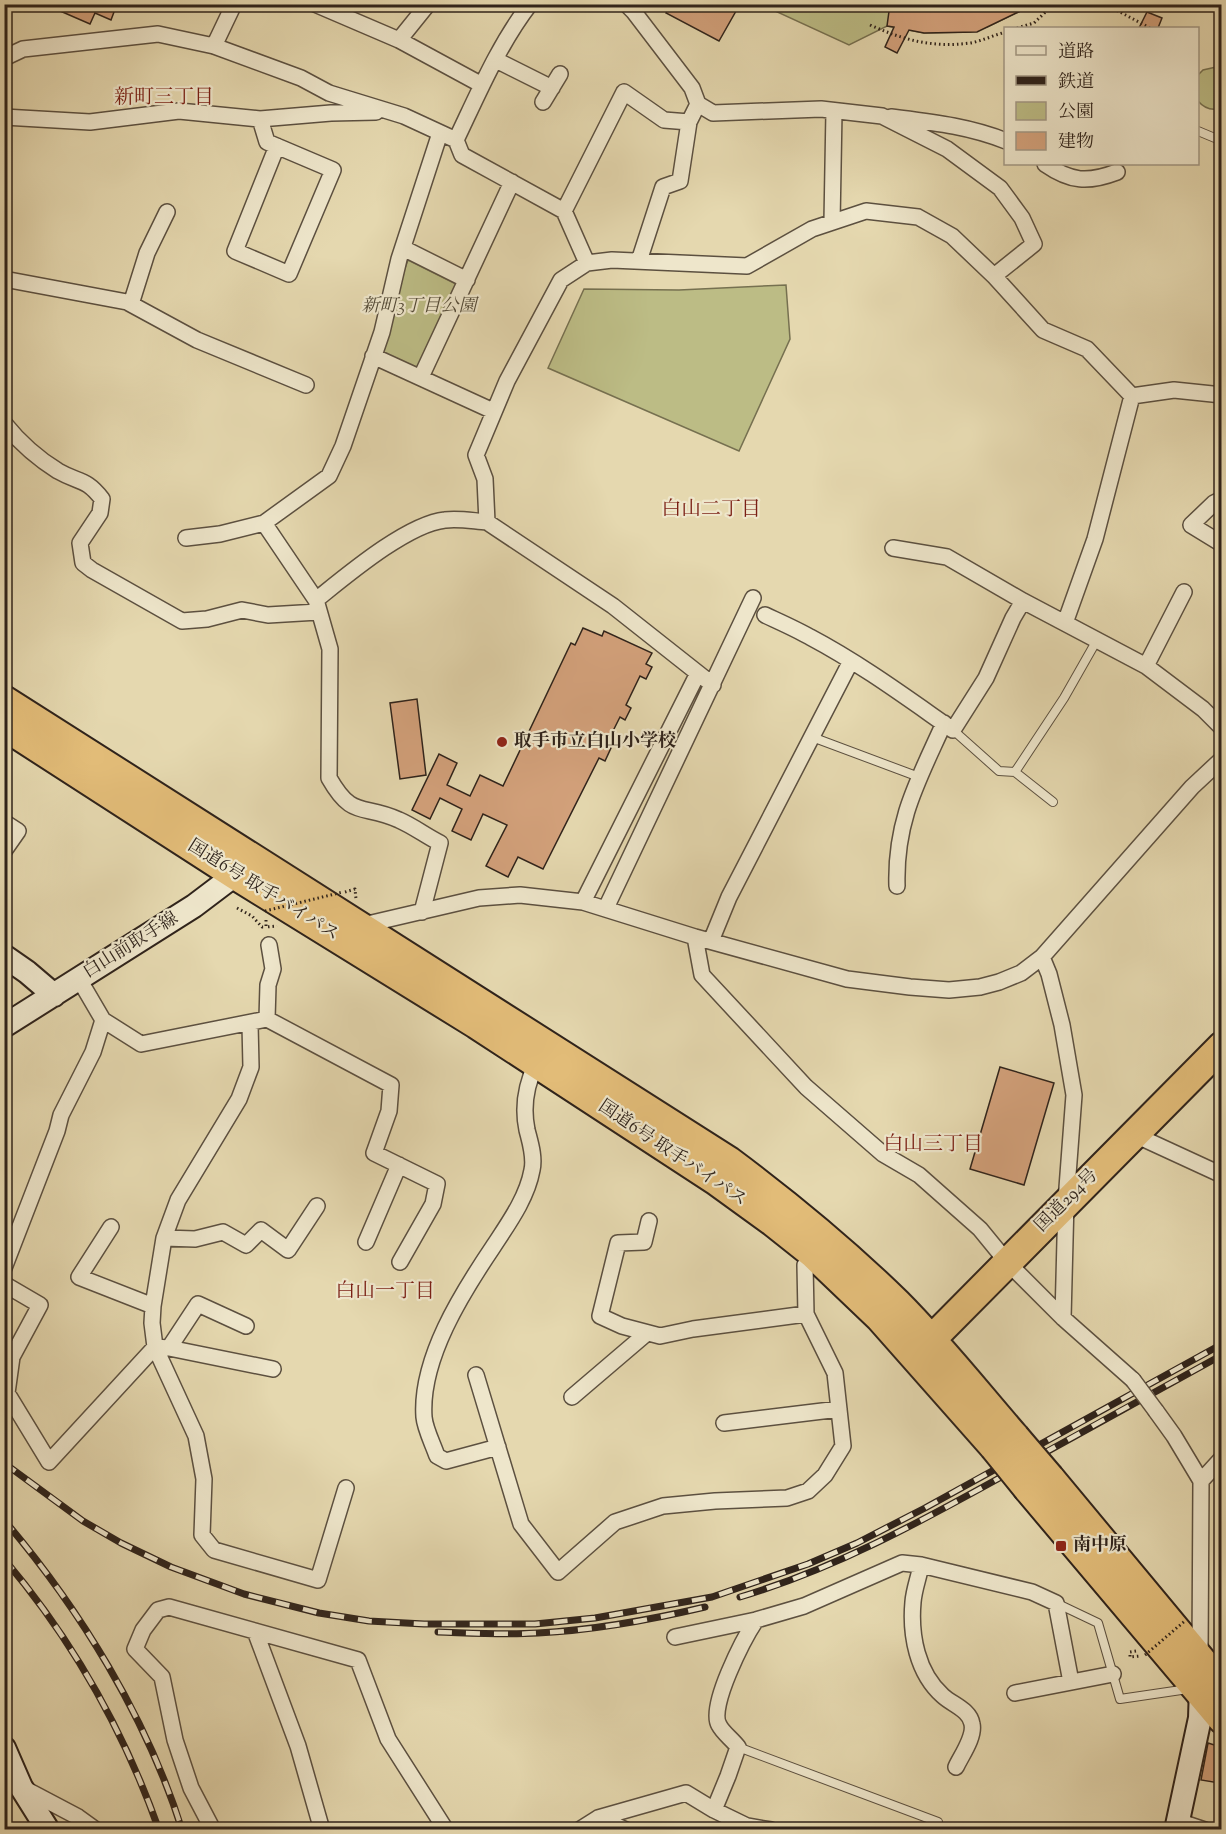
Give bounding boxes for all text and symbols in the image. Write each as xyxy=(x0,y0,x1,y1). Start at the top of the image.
legend xyxy=(1004,27,1199,165)
text: 道路 xyxy=(1058,40,1094,66)
text: 鉄道 xyxy=(1058,70,1094,96)
district label: 新町三丁目 xyxy=(114,84,214,113)
text: 公園 xyxy=(1058,100,1094,126)
text: 建物 xyxy=(1058,130,1094,156)
park label: 新町3丁目公園 xyxy=(361,294,480,320)
district label: 白山二丁目 xyxy=(661,496,761,525)
place label: 取手市立白山小学校 xyxy=(514,729,676,755)
marker: 取手市立白山小学校 xyxy=(495,735,509,749)
street label: 国道6号 取手バイパス xyxy=(182,834,344,948)
street label: 白山前取手線 xyxy=(78,906,184,986)
street label: 国道6号 取手バイパス xyxy=(592,1094,752,1214)
district label: 白山三丁目 xyxy=(883,1131,983,1160)
street label: 国道294号 xyxy=(1029,1163,1105,1239)
district label: 白山一丁目 xyxy=(335,1278,435,1307)
place label: 南中原 xyxy=(1073,1533,1127,1559)
marker: 南中原 xyxy=(1054,1539,1068,1553)

